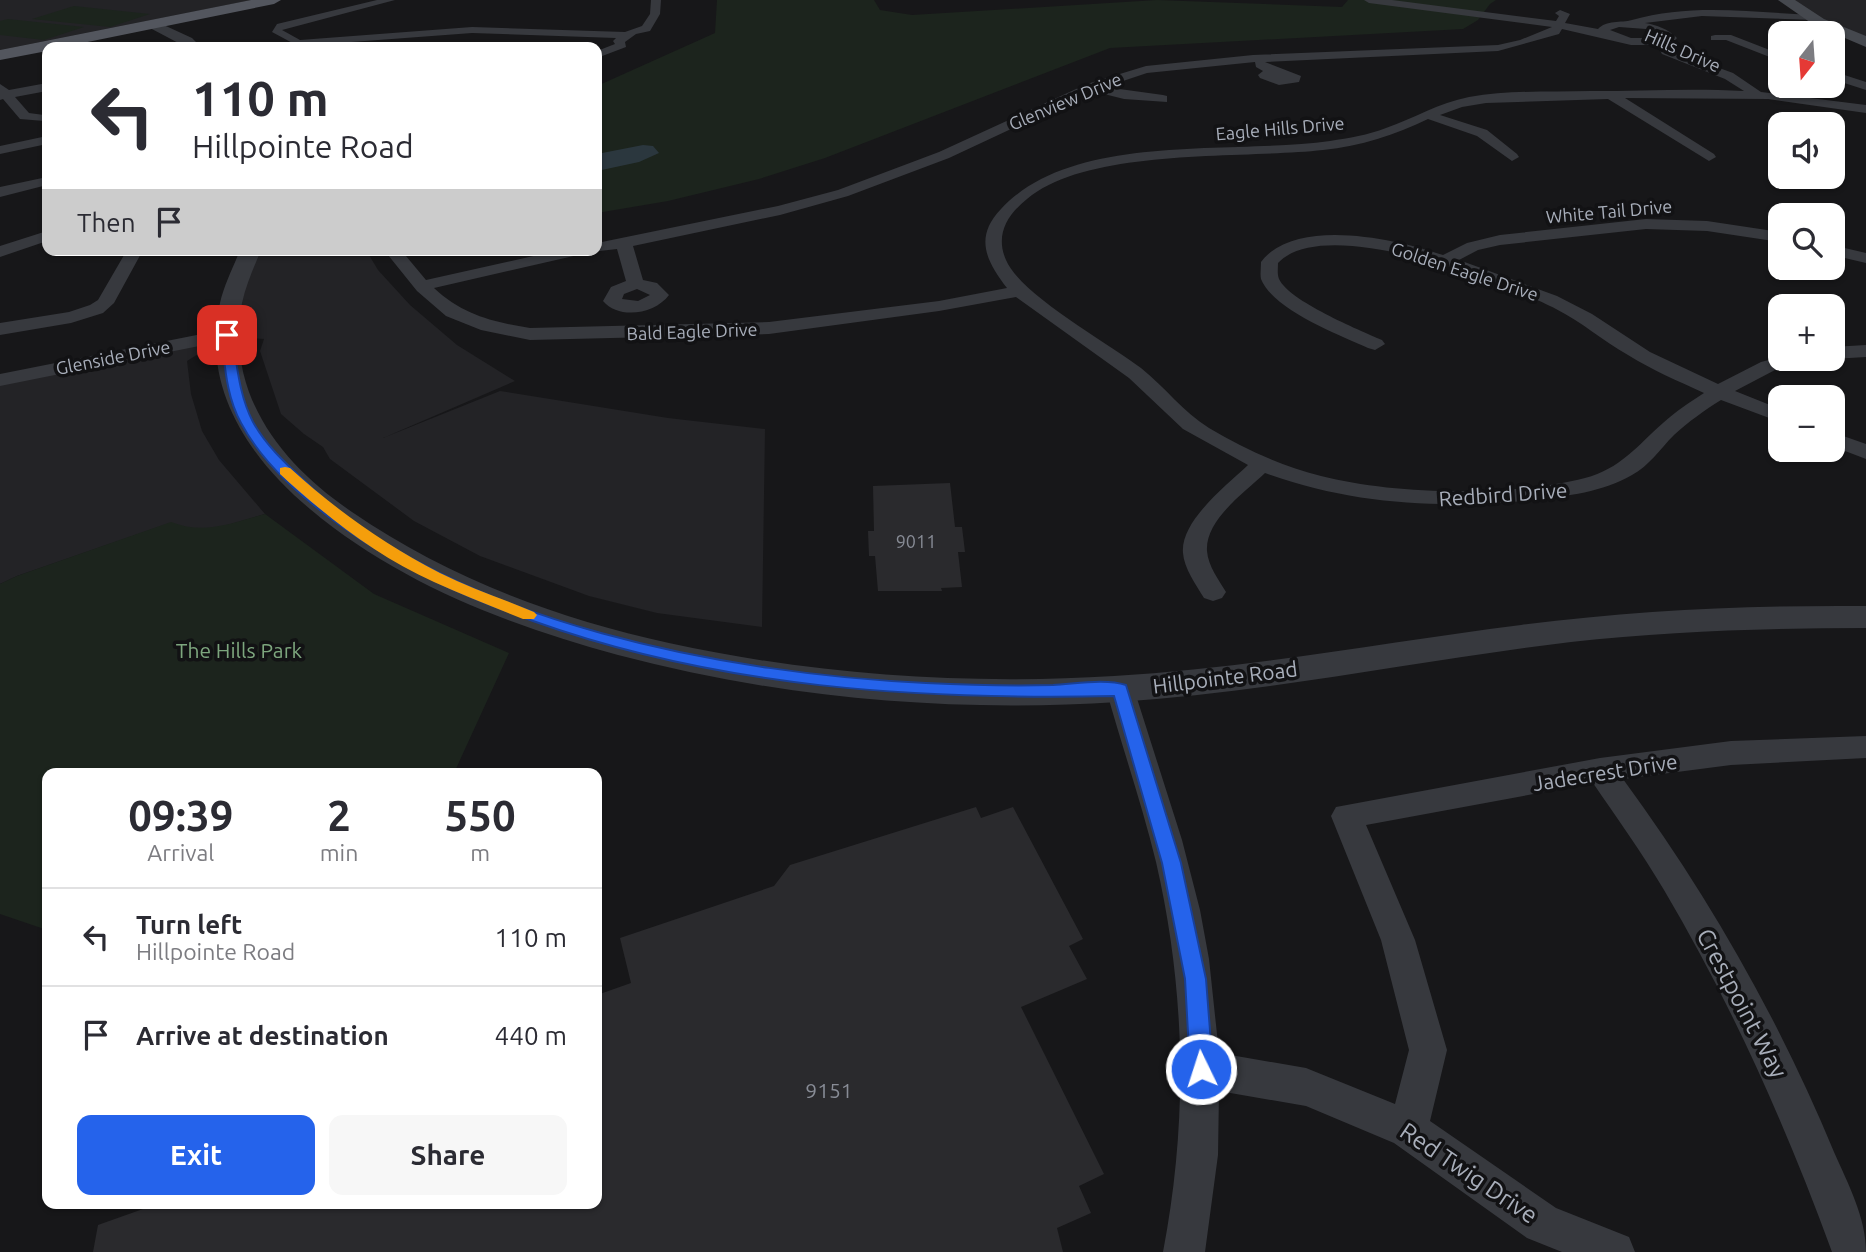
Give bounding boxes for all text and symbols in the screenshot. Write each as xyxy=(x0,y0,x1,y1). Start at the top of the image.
north arrow xyxy=(1768,21,1844,98)
map controls xyxy=(1768,21,1845,462)
street label: Hills Drive xyxy=(1642,24,1724,76)
street label: Glenview Drive xyxy=(1006,68,1124,134)
icon: left xyxy=(77,70,168,161)
text: 110 m xyxy=(192,70,329,125)
street label: Eagle Hills Drive xyxy=(1215,112,1345,144)
button: sound xyxy=(1768,112,1845,189)
text: Hillpointe Road xyxy=(192,128,414,164)
street label: White Tail Drive xyxy=(1545,196,1673,226)
icon: arrive xyxy=(150,203,188,241)
button: search xyxy=(1768,203,1845,280)
text: Then xyxy=(77,208,136,237)
street label: Golden Eagle Drive xyxy=(1389,238,1541,304)
button: + xyxy=(1768,294,1845,371)
pin xyxy=(197,305,257,365)
icon: arrive xyxy=(208,316,246,354)
street label: Bald Eagle Drive xyxy=(626,319,758,343)
street label: Glenside Drive xyxy=(54,336,172,378)
button: − xyxy=(1768,385,1845,462)
street label: Redbird Drive xyxy=(1438,478,1568,510)
house number: 9011 xyxy=(896,531,936,551)
park label: The Hills Park xyxy=(176,638,303,662)
street label: Hillpointe Road xyxy=(1151,656,1299,698)
street label: Jadecrest Drive xyxy=(1531,749,1679,795)
text: 09:39 xyxy=(128,792,233,839)
text: 2 xyxy=(327,792,351,839)
text: 550 xyxy=(445,792,516,839)
text: Arrival xyxy=(147,840,214,865)
text: min xyxy=(320,840,358,865)
text: m xyxy=(470,840,490,865)
text: Turn left xyxy=(136,910,242,939)
icon: left xyxy=(77,918,115,956)
text: 110 m xyxy=(495,923,567,952)
street label: Crestpoint Way xyxy=(1691,924,1793,1083)
text: Hillpointe Road xyxy=(136,939,295,964)
icon: arrive xyxy=(77,1016,115,1054)
text: Arrive at destination xyxy=(136,1021,389,1050)
text: 440 m xyxy=(495,1021,567,1050)
position arrow xyxy=(1164,1032,1238,1106)
house number: 9151 xyxy=(805,1078,853,1102)
button: Exit xyxy=(77,1115,315,1195)
button: Share xyxy=(329,1115,567,1195)
street label: Red Twig Drive xyxy=(1395,1117,1543,1229)

